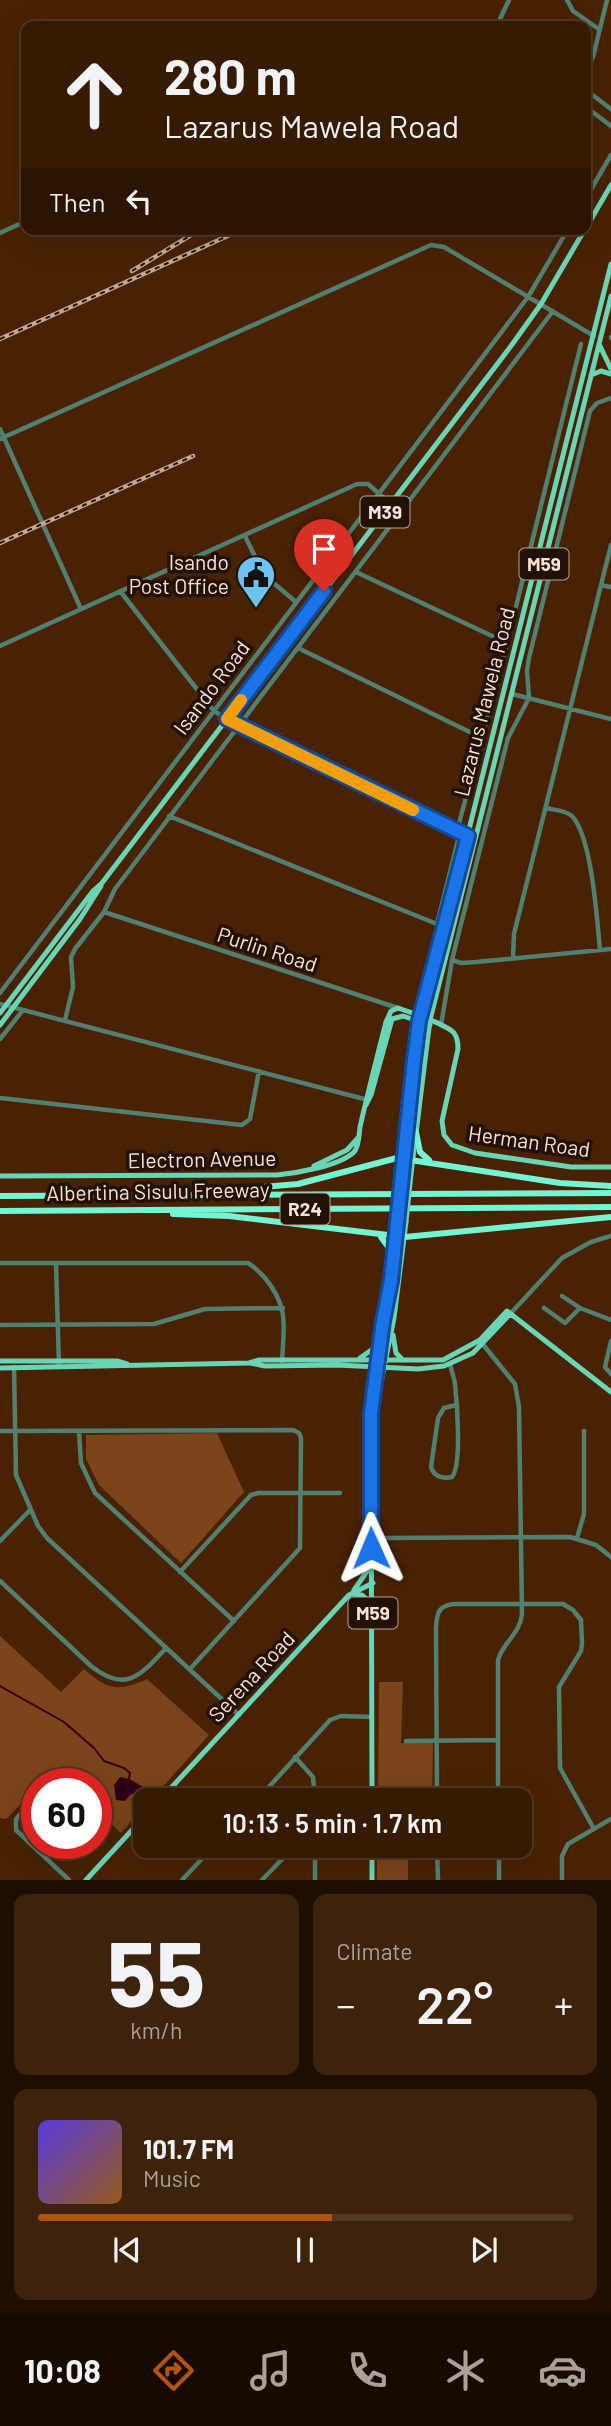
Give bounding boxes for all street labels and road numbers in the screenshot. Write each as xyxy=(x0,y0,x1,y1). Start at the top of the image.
road number: M39 xyxy=(360,496,410,527)
road number: M59 xyxy=(520,548,568,580)
street label: Lazarus Mawela Road xyxy=(448,605,519,799)
street label: Isando Road xyxy=(167,635,254,739)
street label: Purlin Road xyxy=(214,921,321,976)
street label: Herman Road xyxy=(467,1120,592,1161)
street label: Electron Avenue xyxy=(127,1145,276,1172)
street label: Albertina Sisulu Freeway xyxy=(46,1176,270,1205)
road number: R24 xyxy=(280,1194,330,1224)
road number: M59 xyxy=(348,1597,398,1628)
street label: Serena Road xyxy=(203,1625,299,1727)

